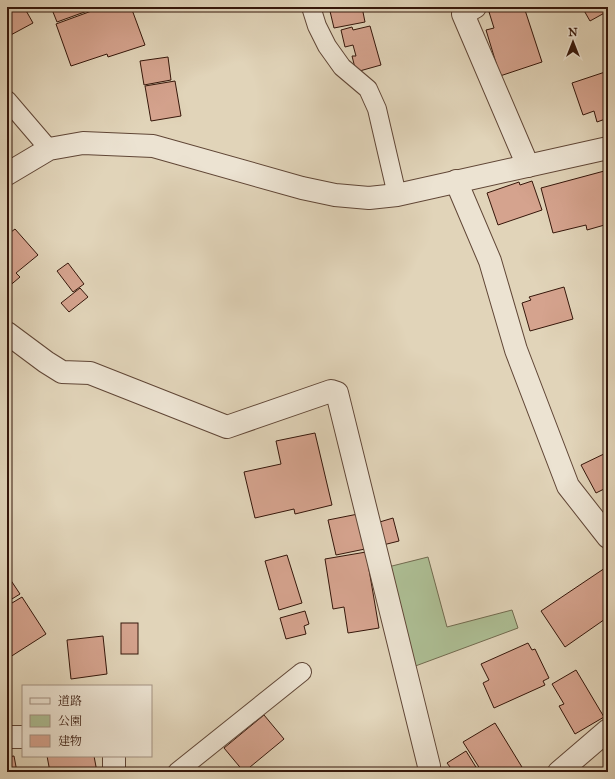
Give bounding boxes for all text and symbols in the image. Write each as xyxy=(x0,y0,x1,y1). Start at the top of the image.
north arrow xyxy=(553,22,593,62)
text: N xyxy=(568,26,578,39)
legend xyxy=(22,685,152,757)
text: 道路 xyxy=(58,694,82,708)
text: 公園 xyxy=(58,714,82,728)
text: 建物 xyxy=(58,734,82,748)

